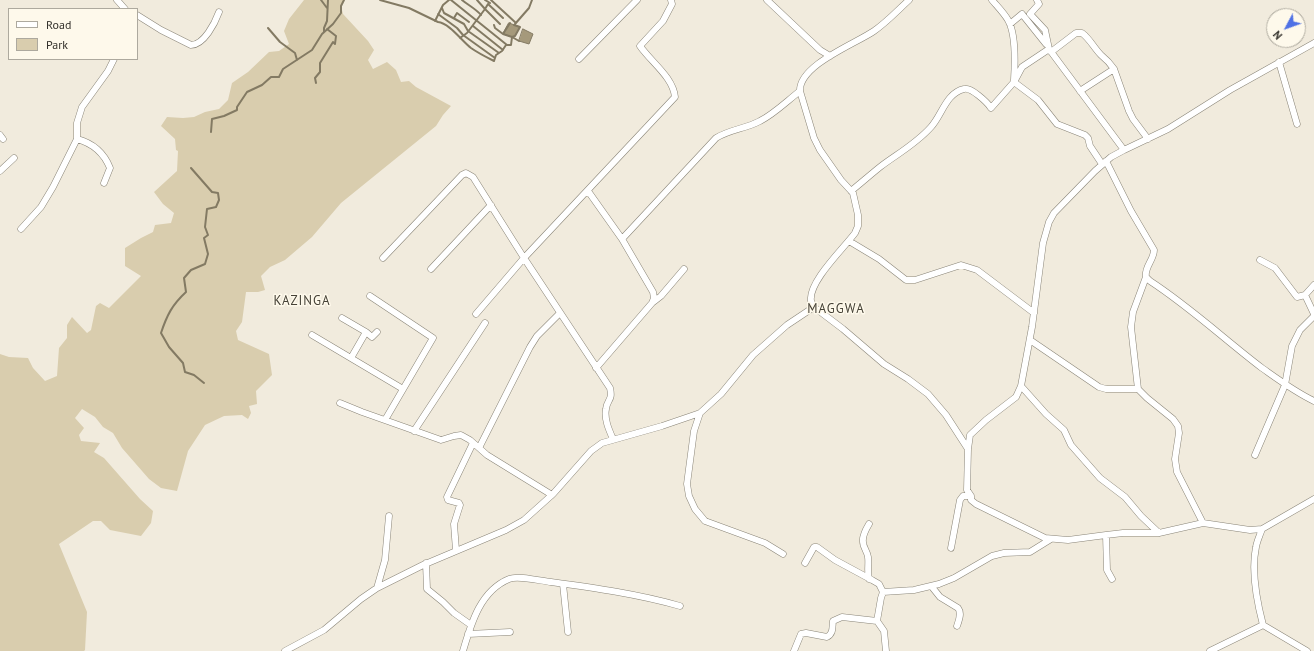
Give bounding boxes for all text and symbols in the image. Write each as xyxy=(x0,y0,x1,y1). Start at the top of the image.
legend xyxy=(8,8,138,60)
north arrow xyxy=(1266,8,1306,48)
text: Road xyxy=(46,17,71,32)
text: N xyxy=(1270,28,1285,43)
text: Park xyxy=(46,37,68,52)
district label: KAZINGA xyxy=(273,293,331,309)
district label: MAGGWA xyxy=(807,301,865,317)

